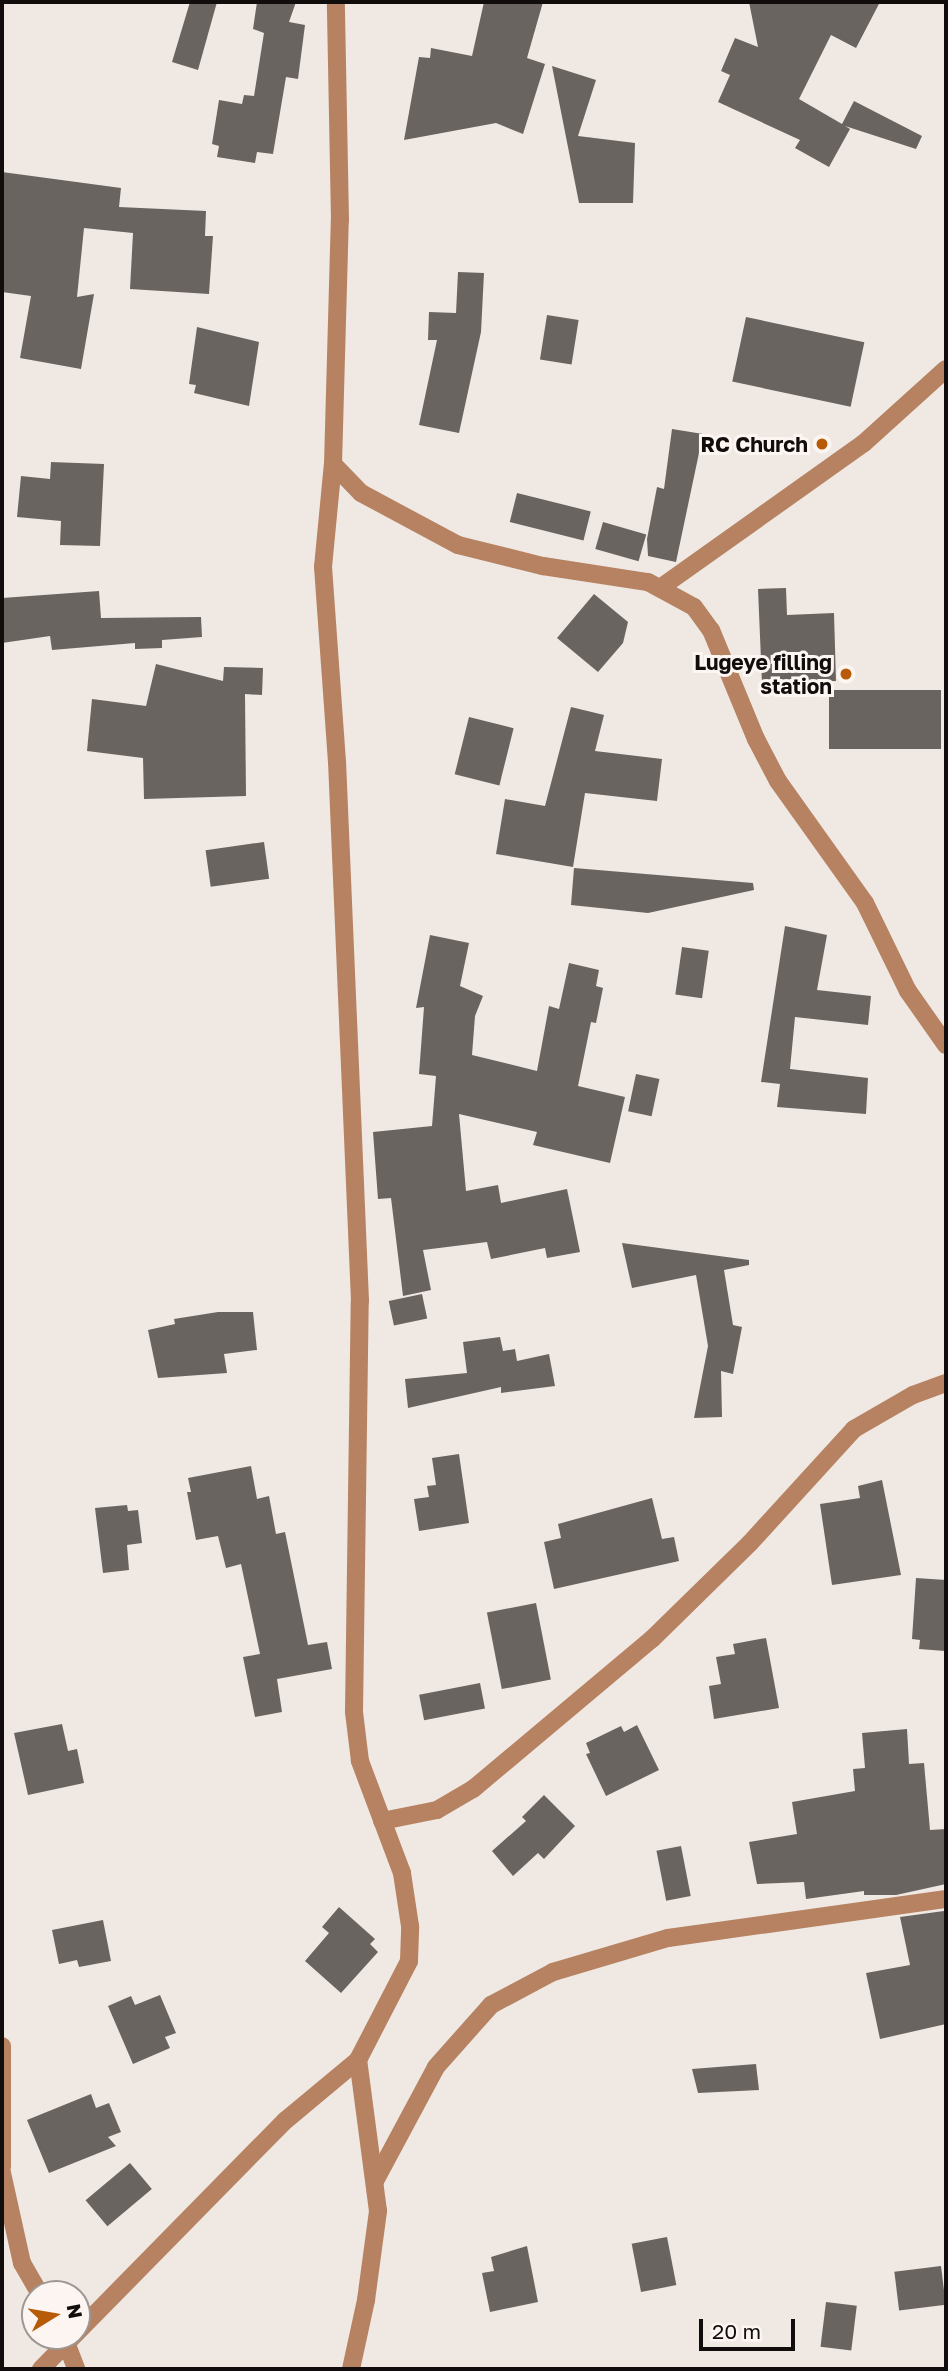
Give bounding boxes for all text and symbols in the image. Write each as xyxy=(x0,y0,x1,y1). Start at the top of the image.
place label: RC Church xyxy=(700,431,808,457)
marker: RC Church xyxy=(814,436,830,452)
place label: Lugeye filling station xyxy=(694,649,832,699)
marker: Lugeye filling station xyxy=(838,666,854,682)
north arrow xyxy=(21,2280,91,2350)
text: N xyxy=(62,2302,88,2321)
scale bar xyxy=(703,2304,799,2348)
text: 20 m xyxy=(712,2318,761,2344)

